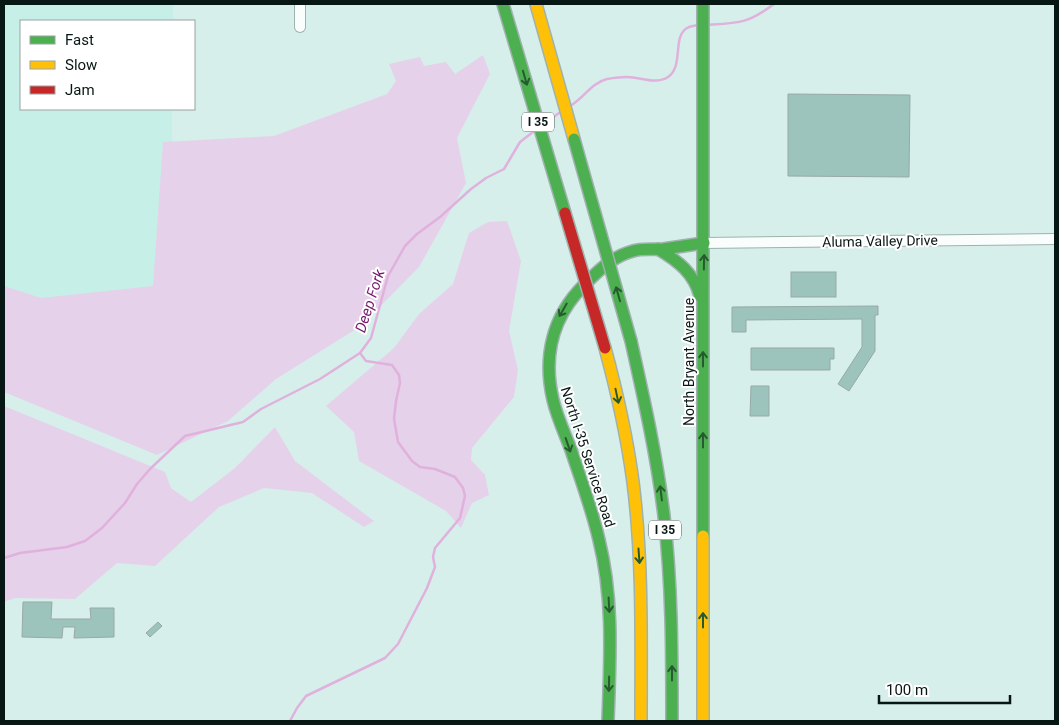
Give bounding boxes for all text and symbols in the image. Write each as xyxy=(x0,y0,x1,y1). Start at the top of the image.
legend xyxy=(20,20,195,110)
text: Fast xyxy=(65,31,94,49)
text: Slow xyxy=(65,56,97,74)
one-way arrow xyxy=(521,70,531,86)
text: Jam xyxy=(65,81,95,99)
road number: I 35 xyxy=(522,112,554,132)
street label: Aluma Valley Drive xyxy=(822,232,938,250)
one-way arrow xyxy=(699,254,709,270)
water label: Deep Fork xyxy=(351,267,389,335)
one-way arrow xyxy=(613,287,622,303)
street label: North Bryant Avenue xyxy=(681,298,697,426)
one-way arrow xyxy=(558,303,568,318)
one-way arrow xyxy=(699,351,708,367)
street label: North I-35 Service Road xyxy=(558,385,618,529)
one-way arrow xyxy=(613,387,622,403)
one-way arrow xyxy=(698,432,708,448)
one-way arrow xyxy=(564,437,573,453)
one-way arrow xyxy=(656,485,666,501)
road number: I 35 xyxy=(649,520,681,540)
one-way arrow xyxy=(635,548,644,564)
one-way arrow xyxy=(604,597,613,613)
one-way arrow xyxy=(698,612,708,628)
one-way arrow xyxy=(667,665,677,681)
scale bar xyxy=(879,672,1010,704)
one-way arrow xyxy=(604,675,614,691)
text: 100 m xyxy=(886,681,928,699)

